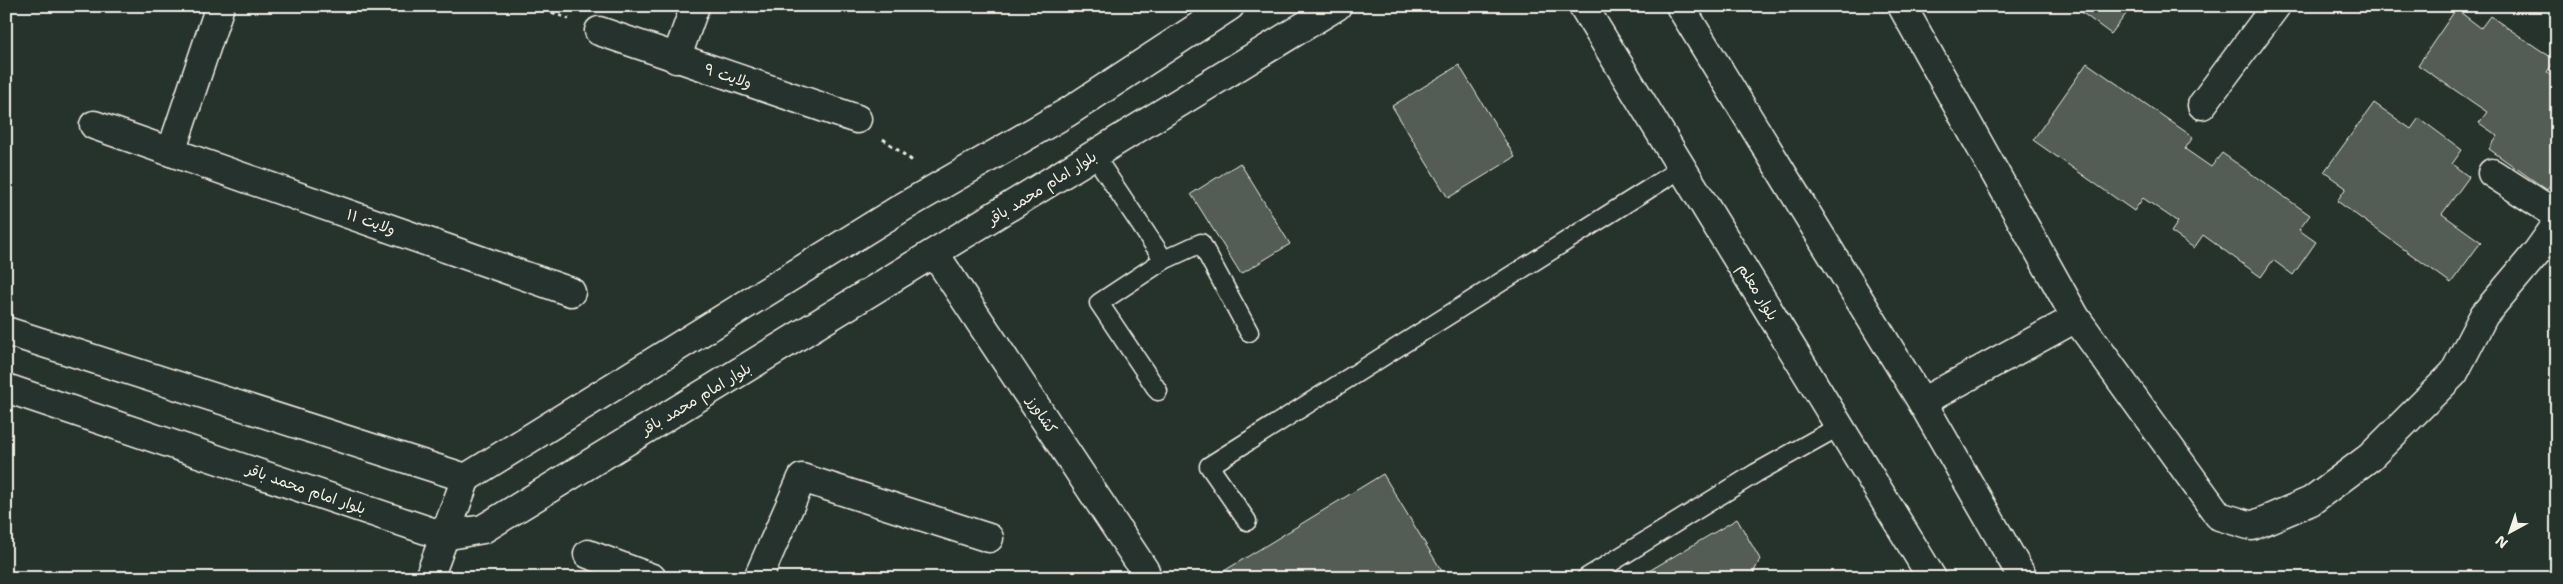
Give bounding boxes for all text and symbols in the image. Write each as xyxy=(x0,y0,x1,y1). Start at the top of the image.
street label: ولایت ۹ xyxy=(702,59,754,93)
street label: بلوار امام محمد باقر xyxy=(982,146,1101,232)
street label: ولایت ۱۱ xyxy=(344,204,398,240)
street label: بلوار معلم xyxy=(1731,260,1783,325)
street label: بلوار امام محمد باقر xyxy=(635,358,755,442)
street label: کشاورز xyxy=(1022,391,1062,438)
street label: بلوار امام محمد باقر xyxy=(241,459,368,520)
north arrow xyxy=(2486,506,2536,556)
text: N xyxy=(2492,531,2512,552)

